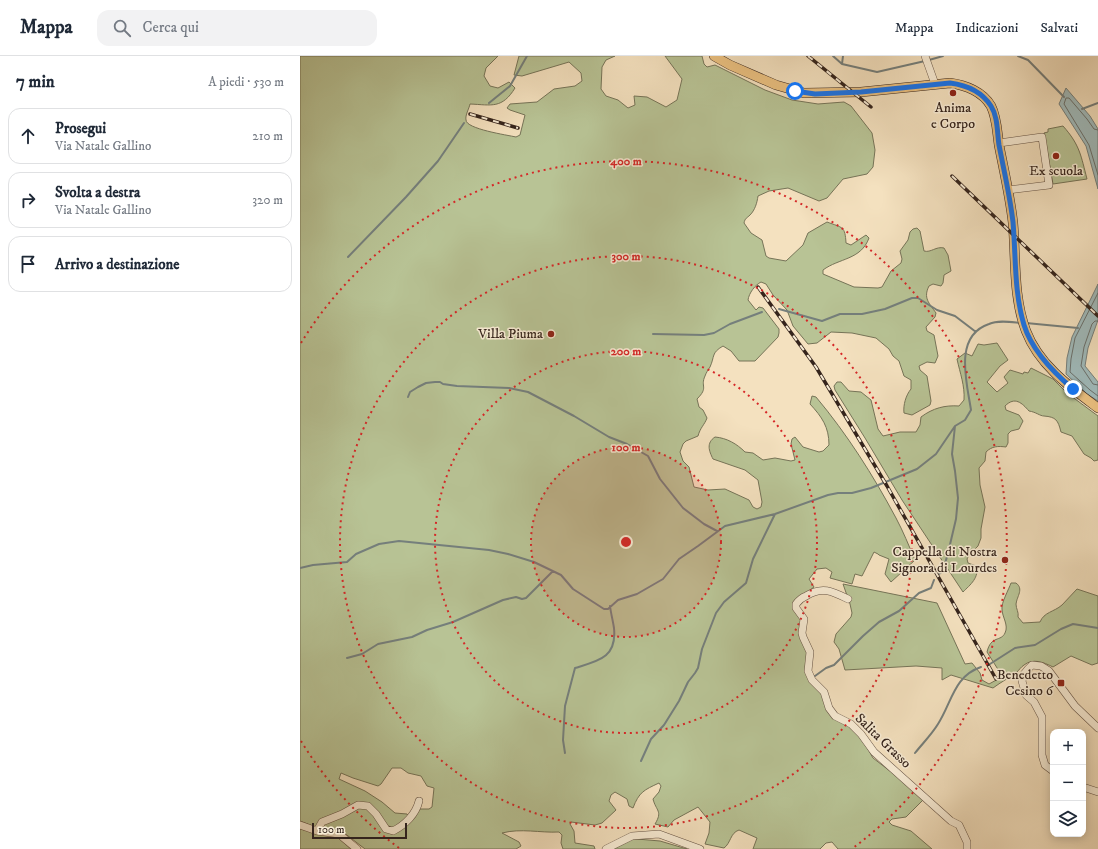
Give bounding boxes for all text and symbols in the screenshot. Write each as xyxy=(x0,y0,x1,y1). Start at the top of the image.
search box xyxy=(97,10,377,46)
text: Mappa xyxy=(20,16,73,39)
icon: search xyxy=(111,17,133,39)
text: Cerca qui xyxy=(143,18,199,37)
text: Mappa xyxy=(895,19,933,37)
text: Indicazioni xyxy=(955,19,1018,37)
text: Salvati xyxy=(1040,19,1078,37)
text: 7 min xyxy=(16,71,55,93)
text: A piedi · 530 m xyxy=(208,74,284,90)
route start xyxy=(786,82,804,100)
marker: Anima e Corpo xyxy=(948,88,958,98)
place label: Anima e Corpo xyxy=(931,99,975,133)
text: Prosegui xyxy=(55,119,106,138)
icon: ahead xyxy=(17,125,39,147)
text: 210 m xyxy=(252,128,283,144)
text: Via Natale Gallino xyxy=(55,138,151,154)
marker: Ex scuola xyxy=(1051,151,1061,161)
text: 400 m xyxy=(609,154,642,169)
place label: Ex scuola xyxy=(1029,162,1083,180)
text: Svolta a destra xyxy=(55,183,140,202)
icon: right xyxy=(17,189,39,211)
text: 320 m xyxy=(252,192,283,208)
text: Via Natale Gallino xyxy=(55,202,151,218)
text: 300 m xyxy=(612,249,640,264)
icon: arrive xyxy=(17,253,39,275)
text: Arrivo a destinazione xyxy=(55,255,179,274)
place label: Villa Piuma xyxy=(477,325,543,343)
marker: Villa Piuma xyxy=(546,329,556,339)
text: 200 m xyxy=(611,344,641,359)
route end xyxy=(1064,380,1082,398)
text: 100 m xyxy=(612,440,640,455)
centre of rings xyxy=(619,535,633,549)
place label: Cappella di Nostra Signora di Lourdes xyxy=(891,543,997,577)
marker: Cappella di Nostra Signora di Lourdes xyxy=(1000,555,1010,565)
place label: Benedetto Cesino 6 xyxy=(997,666,1054,700)
marker: Benedetto Cesino 6 xyxy=(1056,678,1066,688)
street label: Salita Grasso xyxy=(851,710,915,772)
map controls xyxy=(1050,729,1086,837)
button: + xyxy=(1050,729,1086,765)
button: − xyxy=(1050,765,1086,801)
button: layers xyxy=(1050,801,1086,837)
scale bar xyxy=(312,821,407,840)
text: 100 m xyxy=(318,823,344,837)

